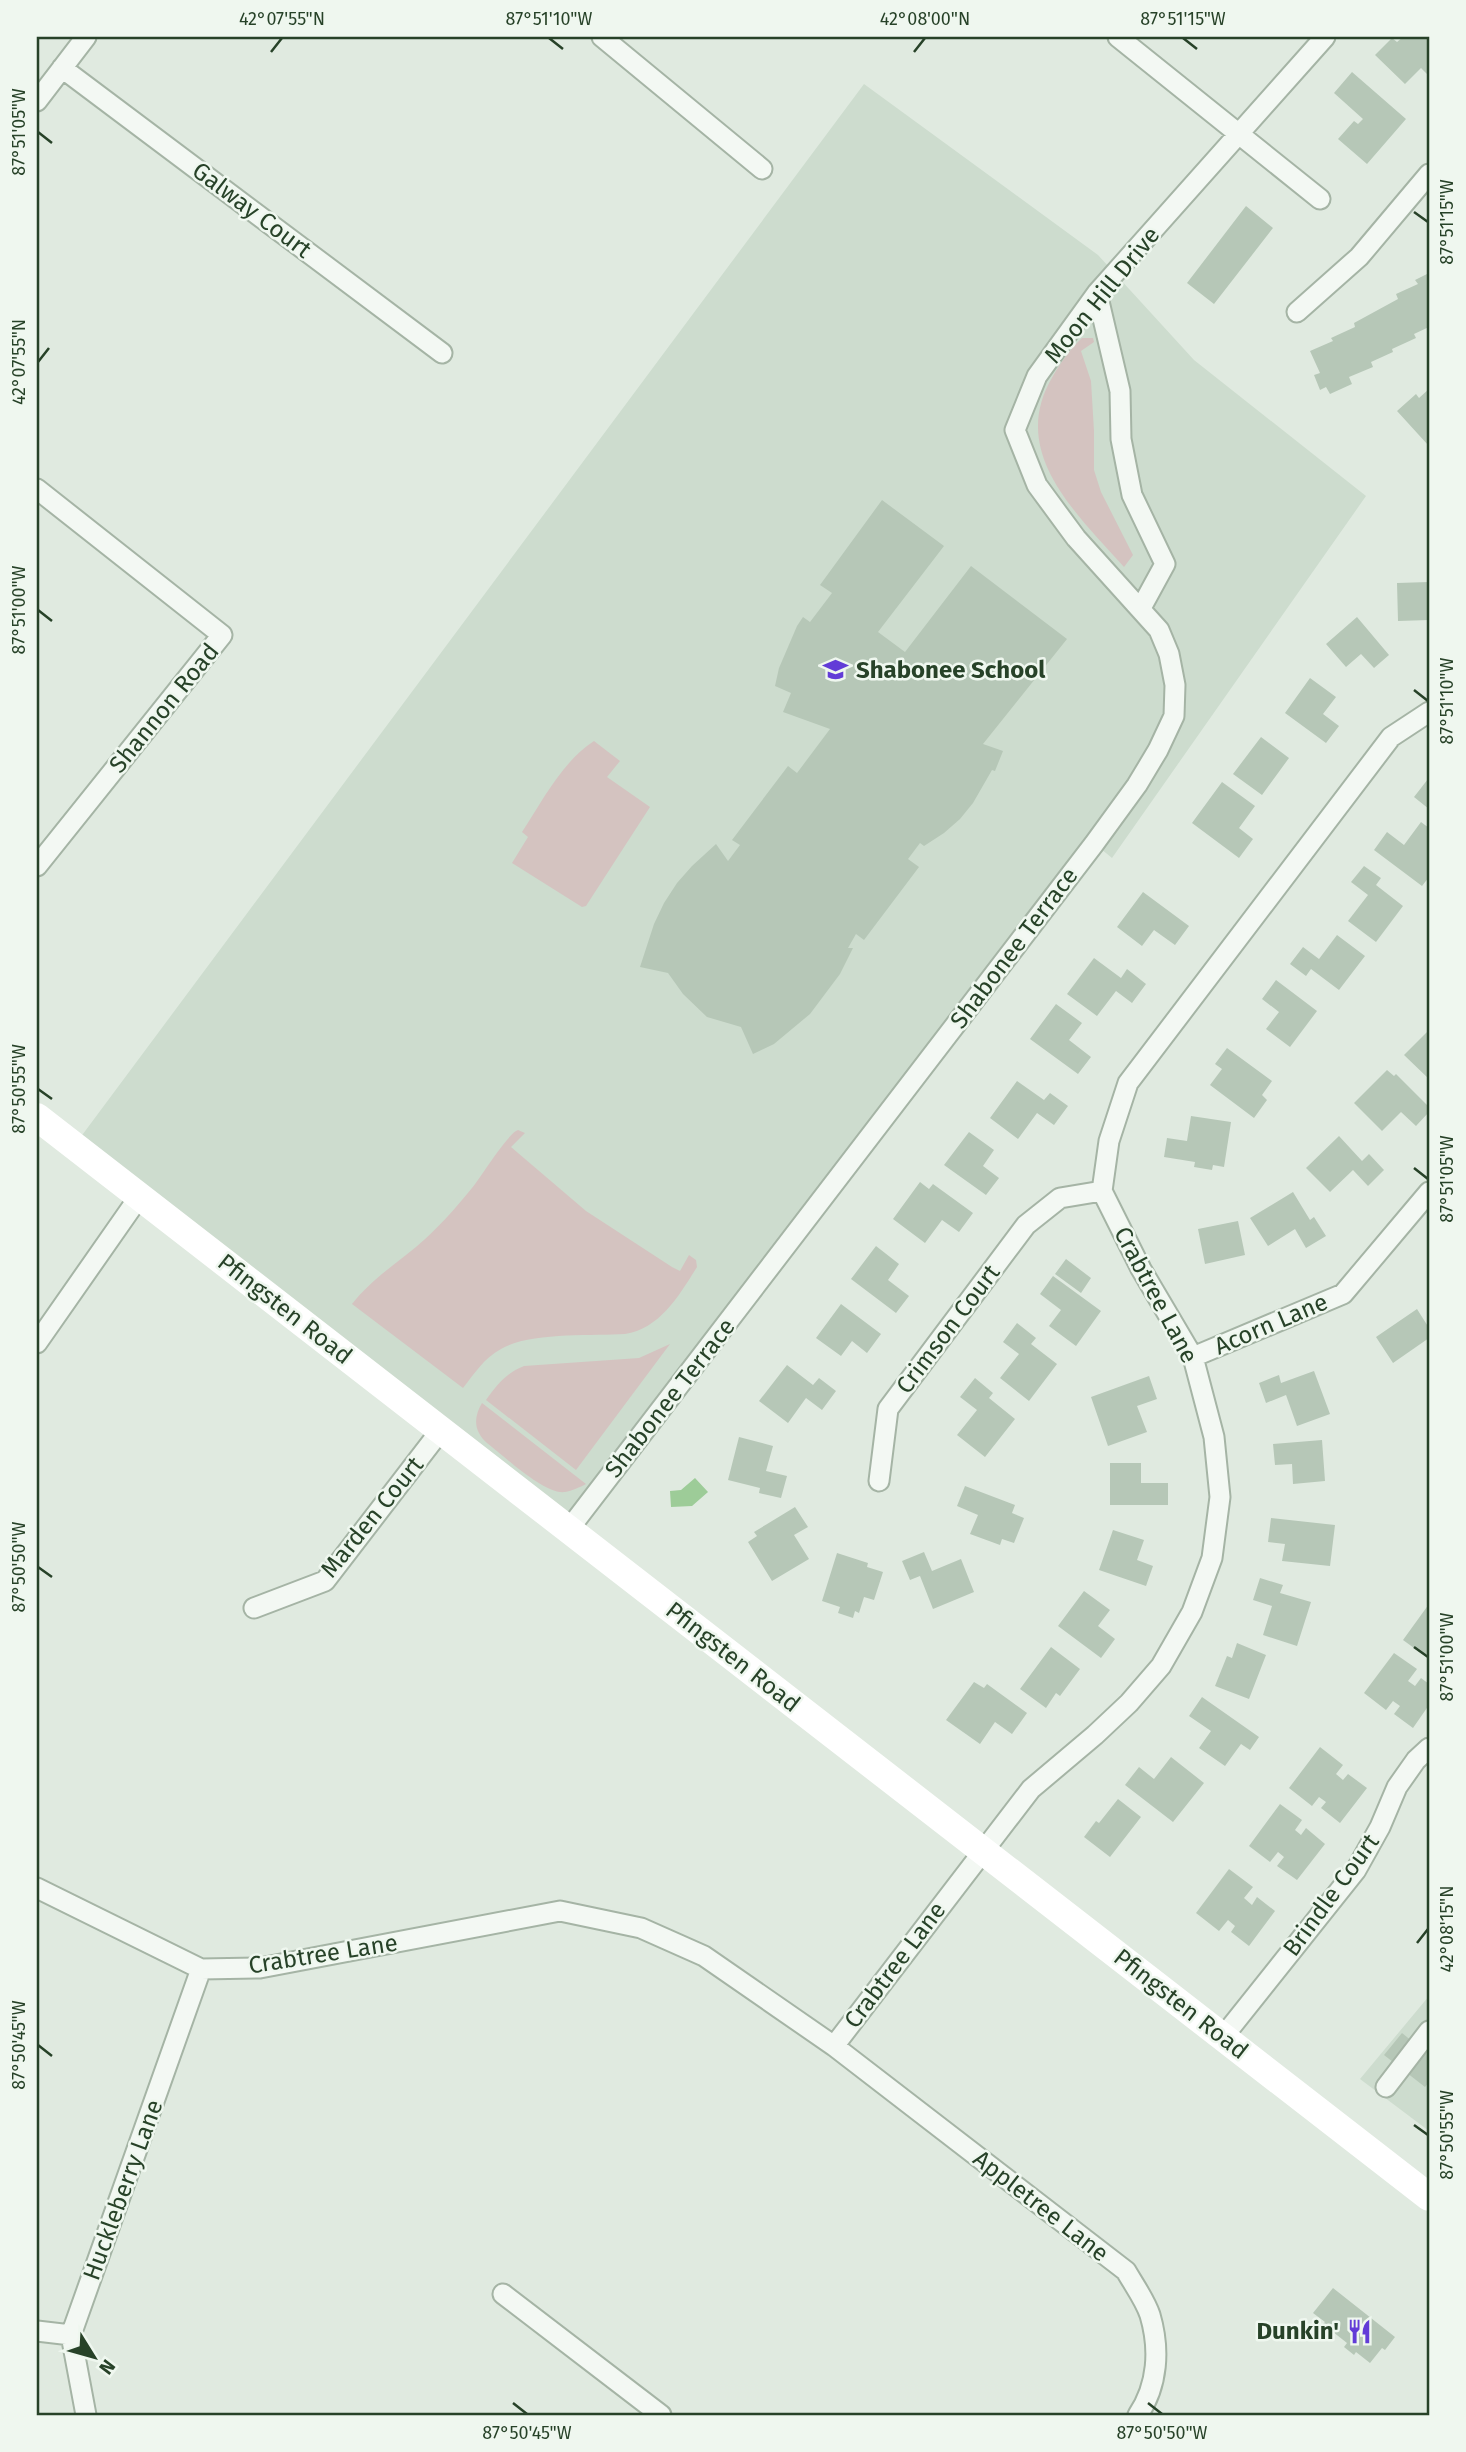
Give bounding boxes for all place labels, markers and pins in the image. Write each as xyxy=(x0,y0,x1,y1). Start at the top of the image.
school or university icon: Shabonee School xyxy=(822,656,850,684)
place label: Shabonee School xyxy=(856,656,1046,684)
place label: Dunkin' xyxy=(1256,2317,1339,2345)
restaurant icon: Dunkin' xyxy=(1345,2317,1373,2345)

